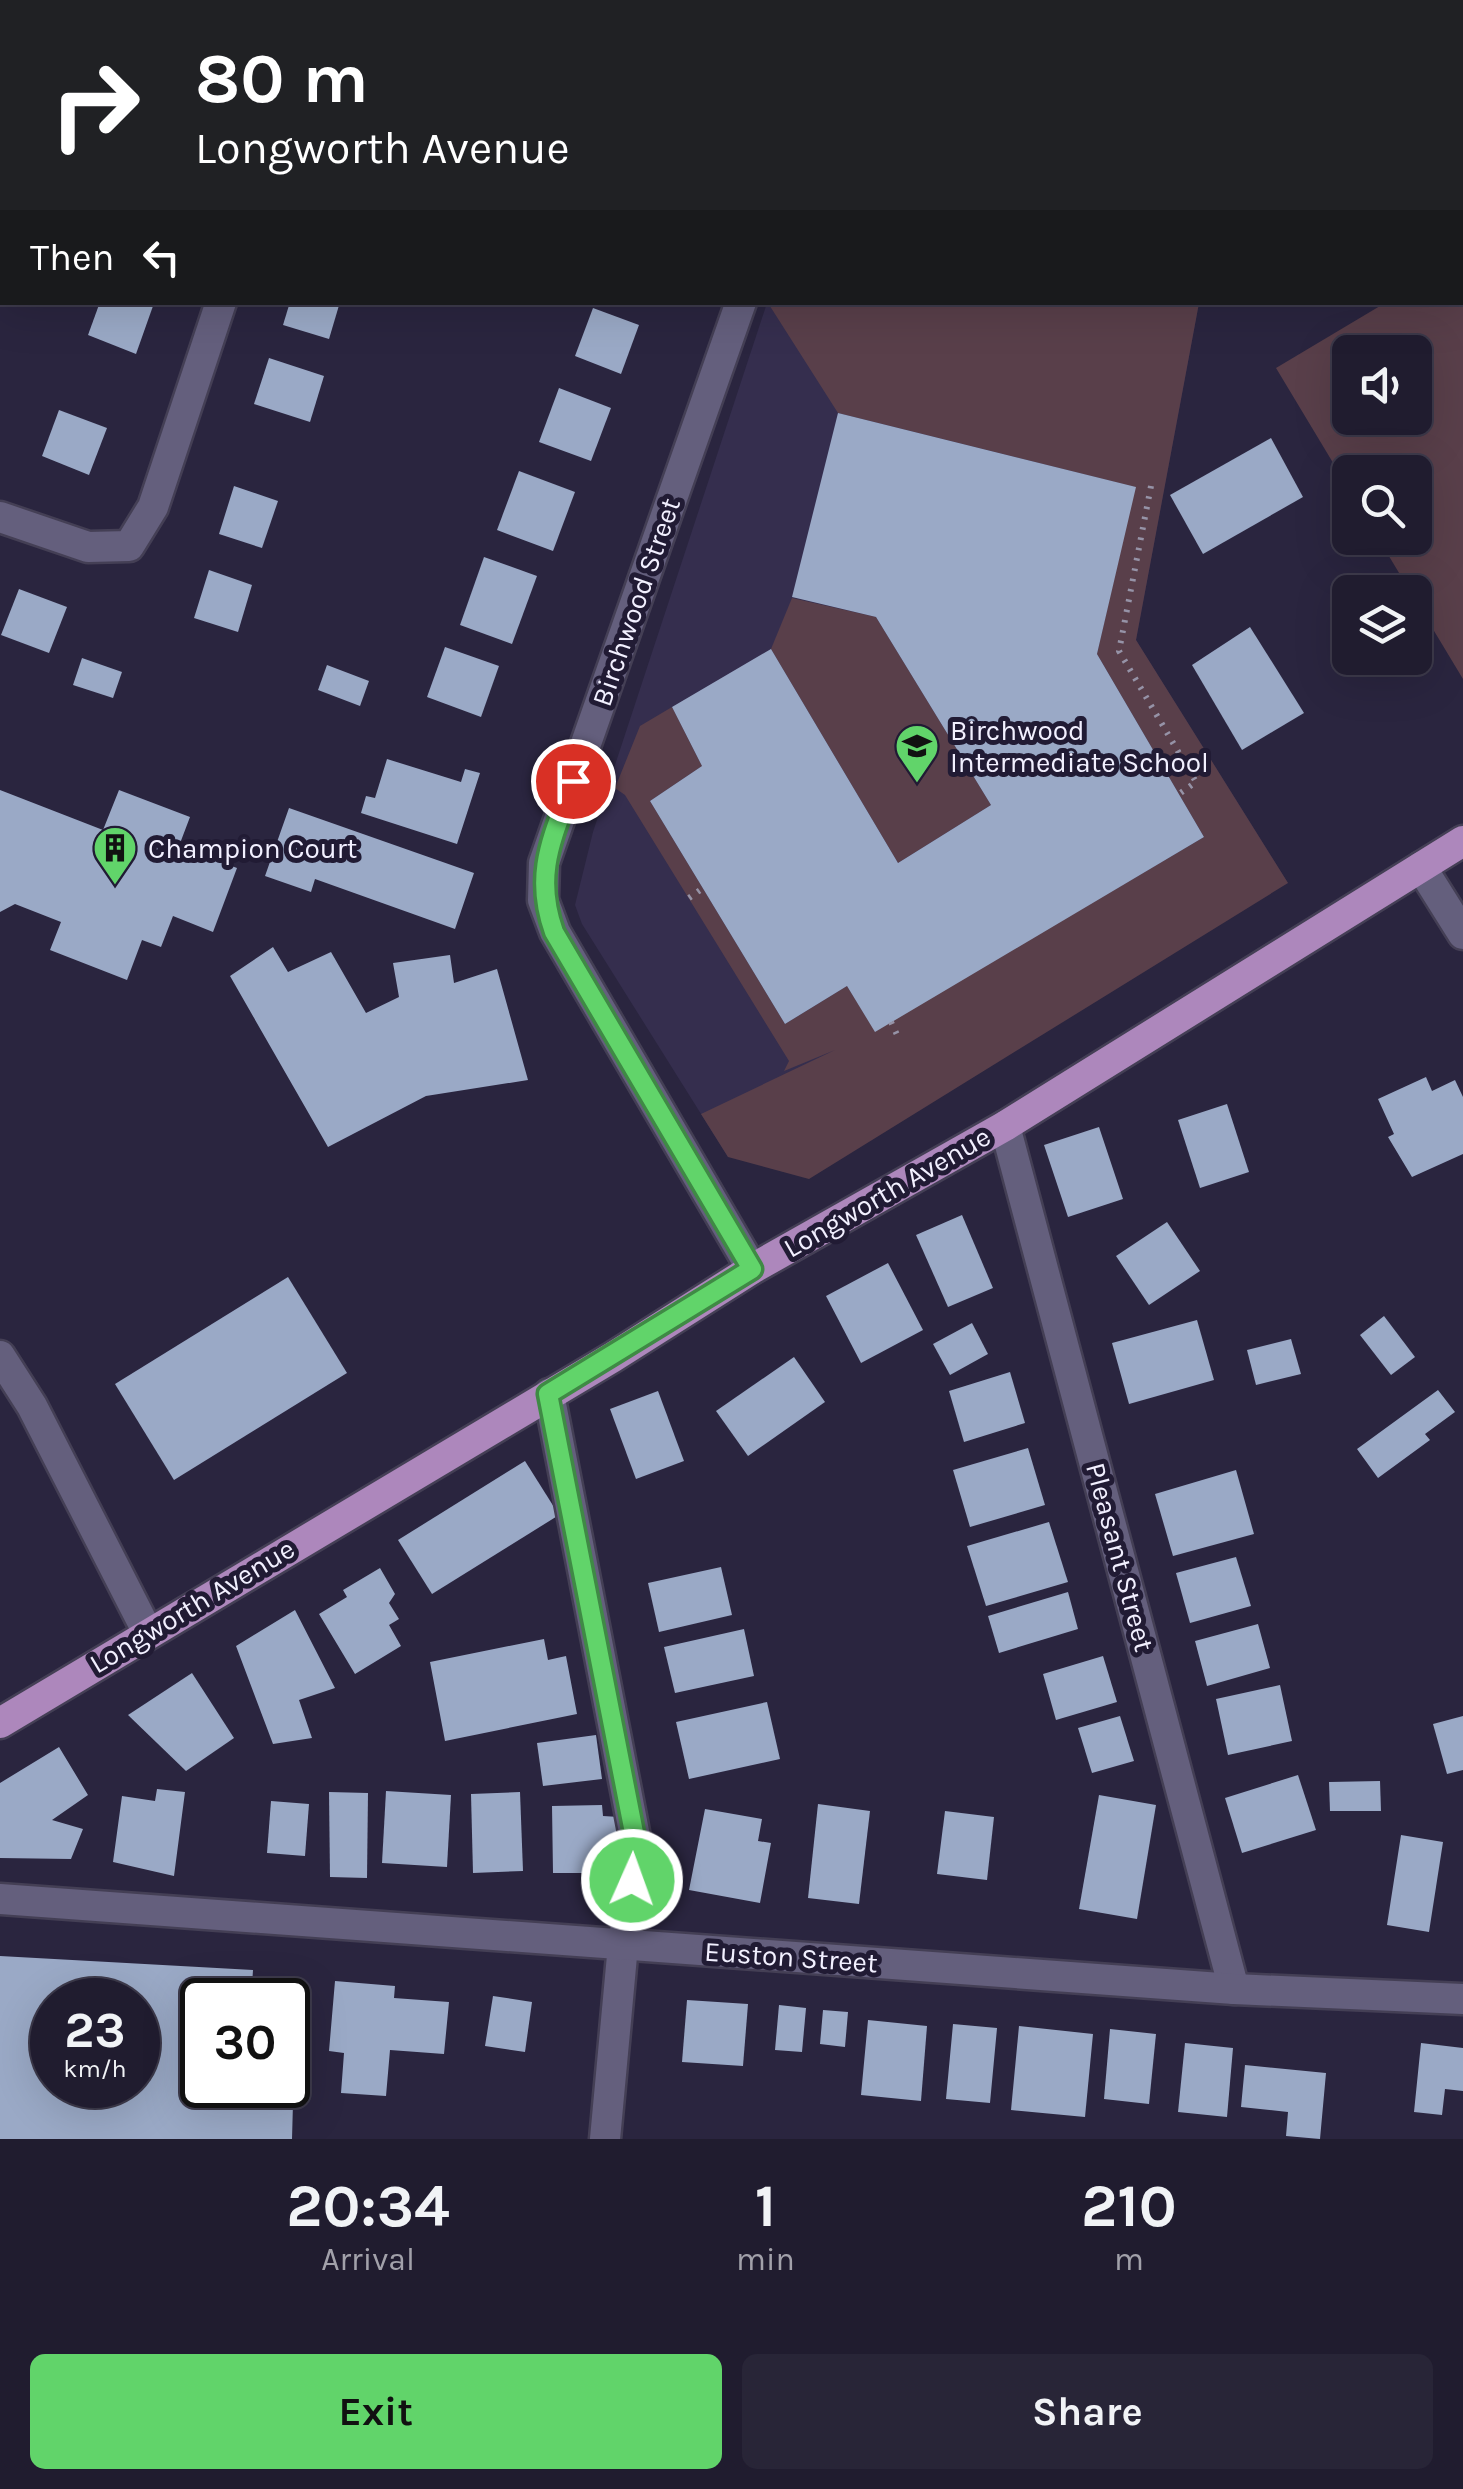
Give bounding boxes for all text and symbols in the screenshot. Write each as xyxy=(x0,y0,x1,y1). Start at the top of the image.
text: 80 m xyxy=(195,38,369,120)
icon: right xyxy=(30,40,160,170)
text: Longworth Avenue xyxy=(195,122,570,174)
icon: left xyxy=(134,230,189,285)
text: Then xyxy=(30,235,114,280)
map controls xyxy=(1332,335,1432,675)
button: sound xyxy=(1332,335,1432,435)
button: search xyxy=(1332,455,1432,555)
street label: Birchwood Street xyxy=(585,493,687,711)
button: layers xyxy=(1332,575,1432,675)
place label: Birchwood Intermediate School xyxy=(950,714,1209,779)
school or university icon: Birchwood Intermediate School xyxy=(894,723,940,784)
pin xyxy=(531,739,616,824)
icon: arrive xyxy=(546,754,601,809)
building icon: Champion Court xyxy=(92,825,138,886)
place label: Champion Court xyxy=(148,832,357,865)
street label: Longworth Avenue xyxy=(778,1119,996,1265)
street label: Pleasant Street xyxy=(1079,1459,1161,1655)
street label: Longworth Avenue xyxy=(84,1532,300,1680)
position arrow xyxy=(580,1828,684,1932)
street label: Euston Street xyxy=(703,1934,879,1980)
speed limit sign: 30 xyxy=(180,1978,310,2108)
text: 23 xyxy=(64,2001,126,2060)
text: km/h xyxy=(63,2054,127,2083)
text: 20:34 xyxy=(286,2171,450,2241)
text: 1 xyxy=(755,2171,776,2241)
text: 210 xyxy=(1081,2171,1177,2241)
text: Arrival xyxy=(321,2241,415,2278)
text: min xyxy=(736,2241,795,2278)
text: m xyxy=(1114,2241,1144,2278)
button: Exit xyxy=(30,2354,722,2469)
button: Share xyxy=(742,2354,1433,2469)

